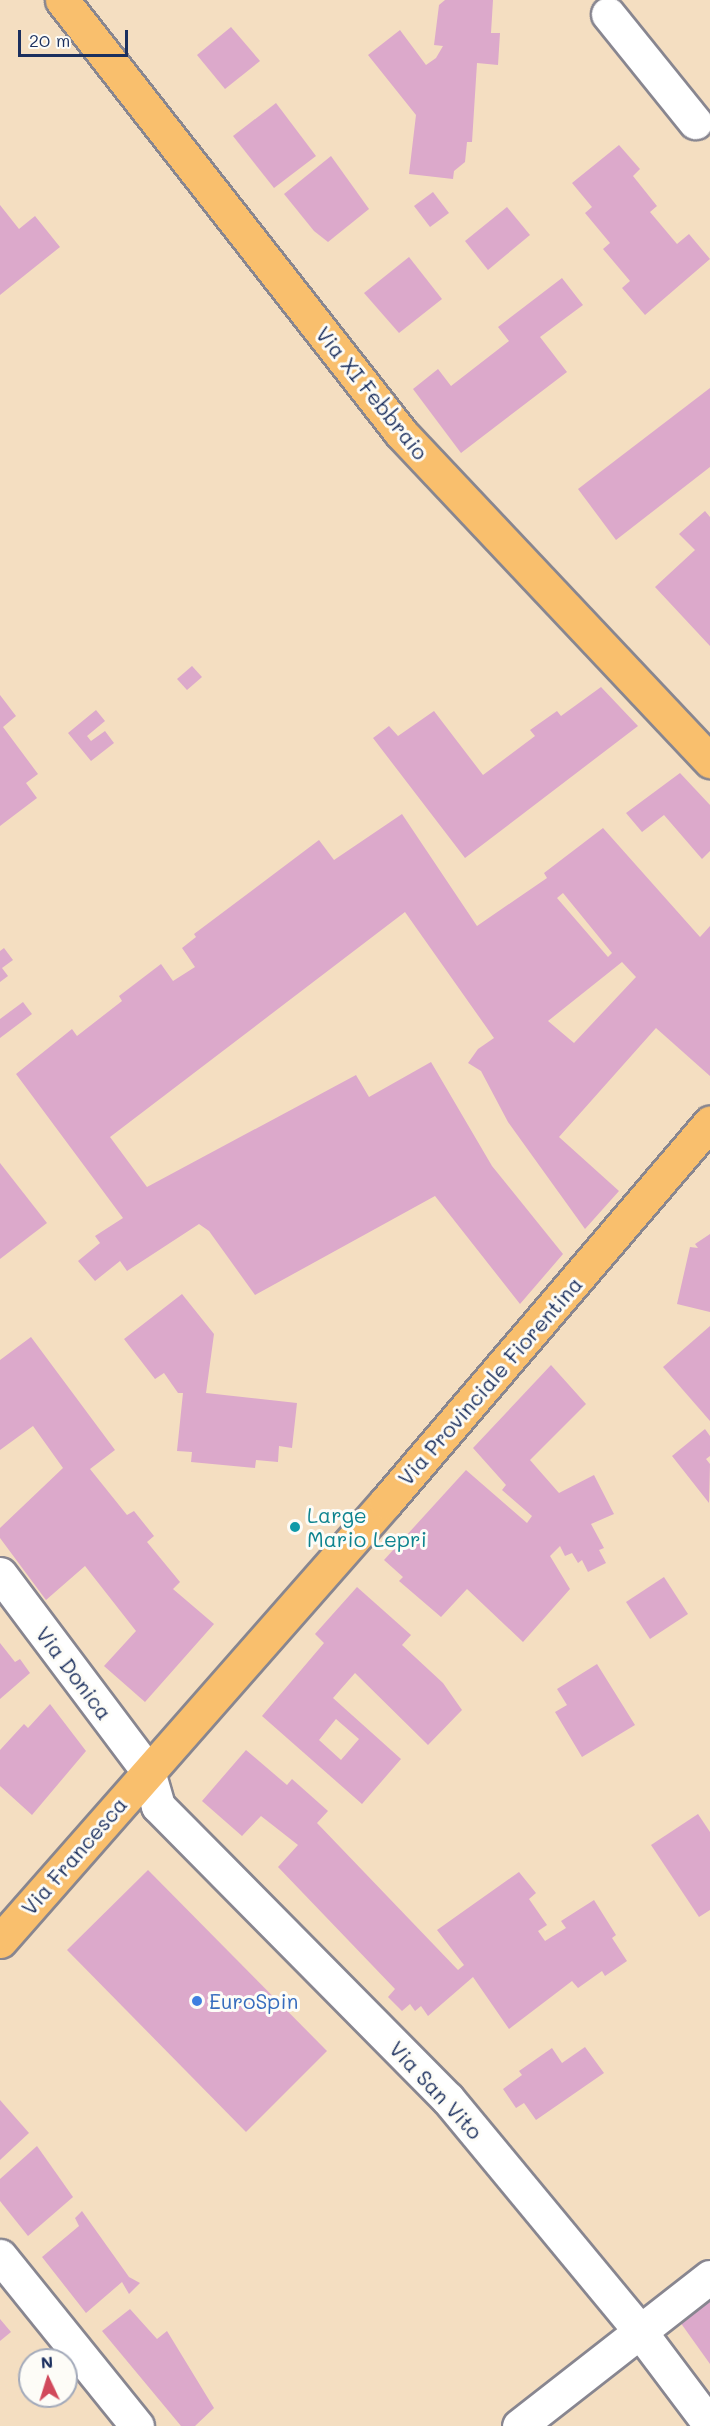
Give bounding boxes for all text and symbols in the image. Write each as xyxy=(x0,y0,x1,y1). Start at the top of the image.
scale bar xyxy=(21,18,130,56)
text: 20 m xyxy=(29,28,70,52)
street label: Via XI Febbraio xyxy=(311,322,433,464)
street label: Via Provinciale Fiorentina xyxy=(393,1272,587,1490)
place label: Large Mario Lepri xyxy=(307,1502,427,1552)
marker: Large Mario Lepri xyxy=(288,1520,302,1534)
street label: Via Donica xyxy=(31,1621,117,1725)
street label: Via Francesca xyxy=(16,1792,132,1920)
place label: EuroSpin xyxy=(209,1988,298,2014)
marker: EuroSpin xyxy=(190,1994,204,2008)
street label: Via San Vito xyxy=(384,2036,488,2144)
north arrow xyxy=(18,2348,78,2408)
text: N xyxy=(40,2351,54,2372)

